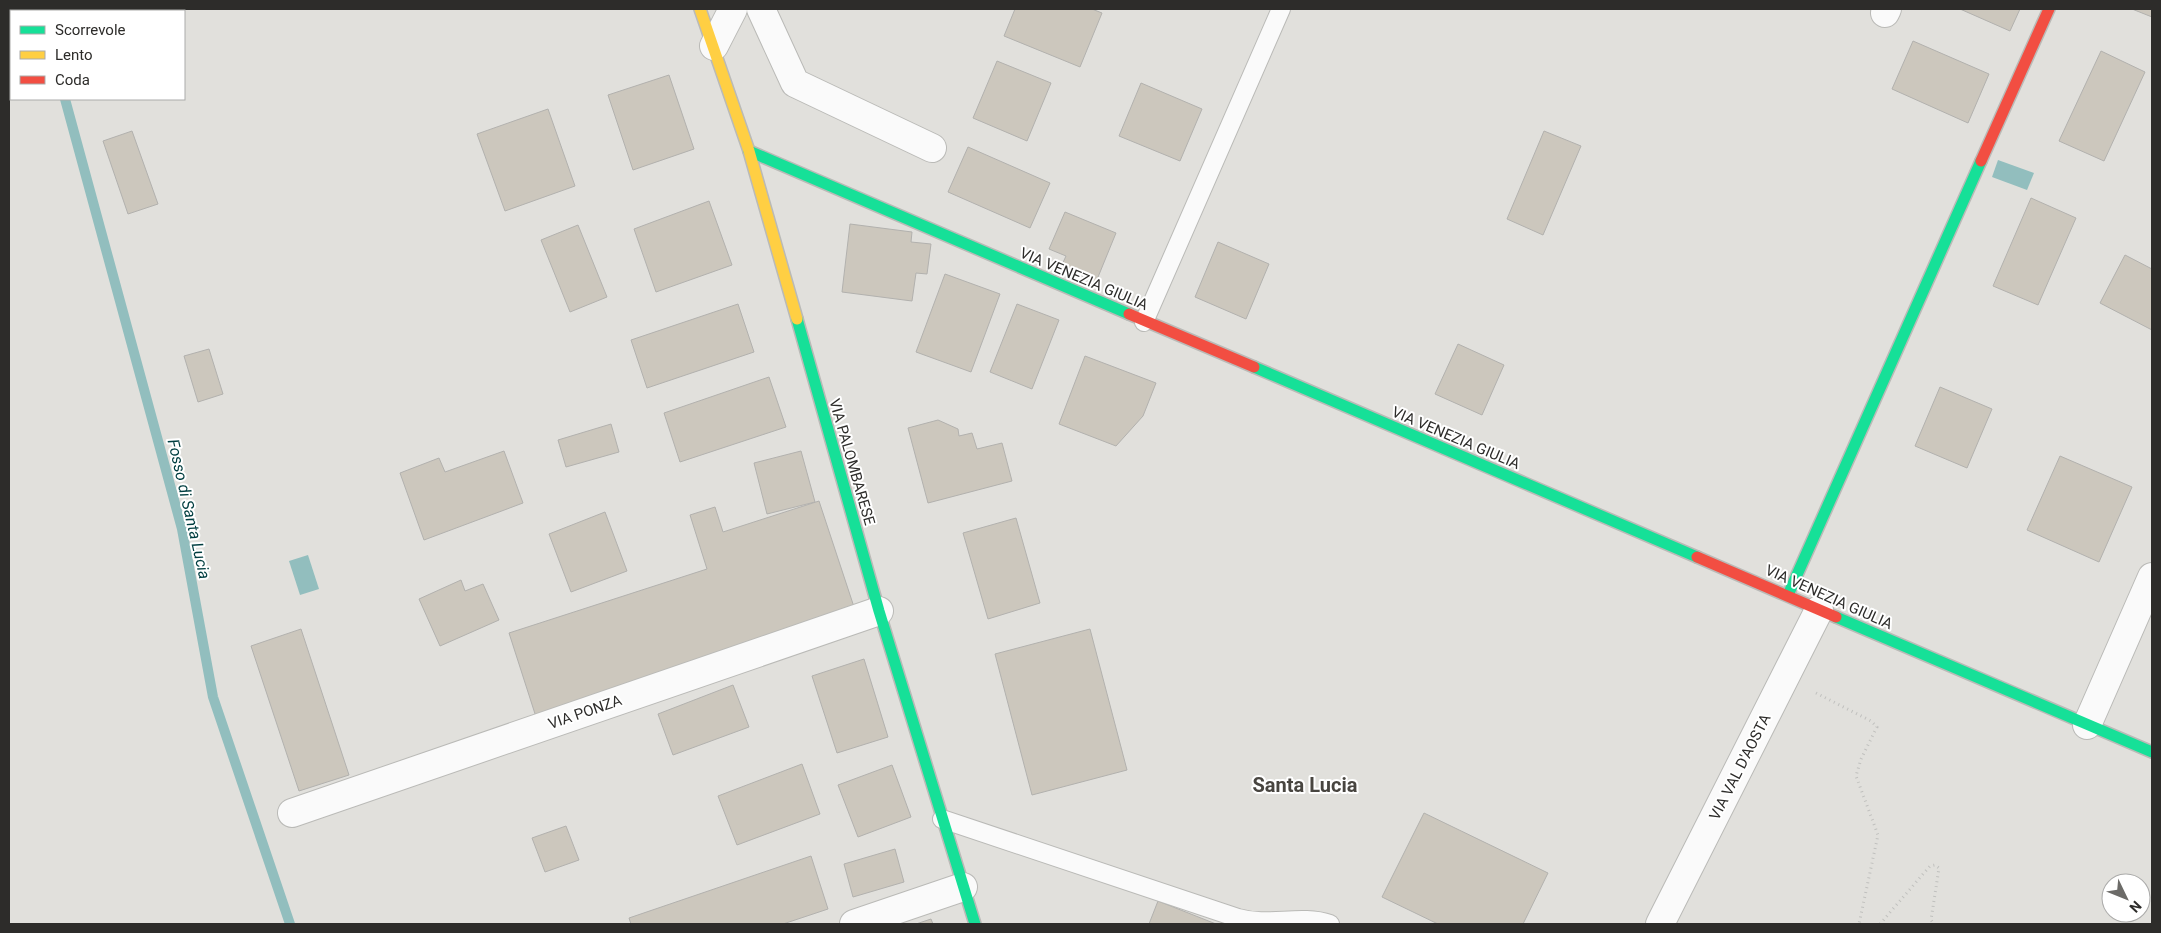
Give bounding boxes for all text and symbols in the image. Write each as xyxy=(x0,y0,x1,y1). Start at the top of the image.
legend xyxy=(10,10,185,100)
text: Scorrevole xyxy=(55,21,126,39)
text: Lento xyxy=(55,46,93,64)
text: Coda xyxy=(55,71,90,89)
street label: VIA VENEZIA GIULIA xyxy=(1017,244,1151,314)
street label: VIA PALOMBARESE xyxy=(825,397,879,528)
street label: VIA VENEZIA GIULIA xyxy=(1389,403,1523,473)
water label: Fosso di Santa Lucia xyxy=(164,437,214,581)
street label: VIA VENEZIA GIULIA xyxy=(1763,561,1896,633)
street label: VIA PONZA xyxy=(546,691,624,733)
street label: VIA VAL D'AOSTA xyxy=(1706,711,1775,823)
district label: Santa Lucia xyxy=(1253,773,1358,797)
north arrow xyxy=(2101,873,2151,923)
text: N xyxy=(2126,898,2145,916)

